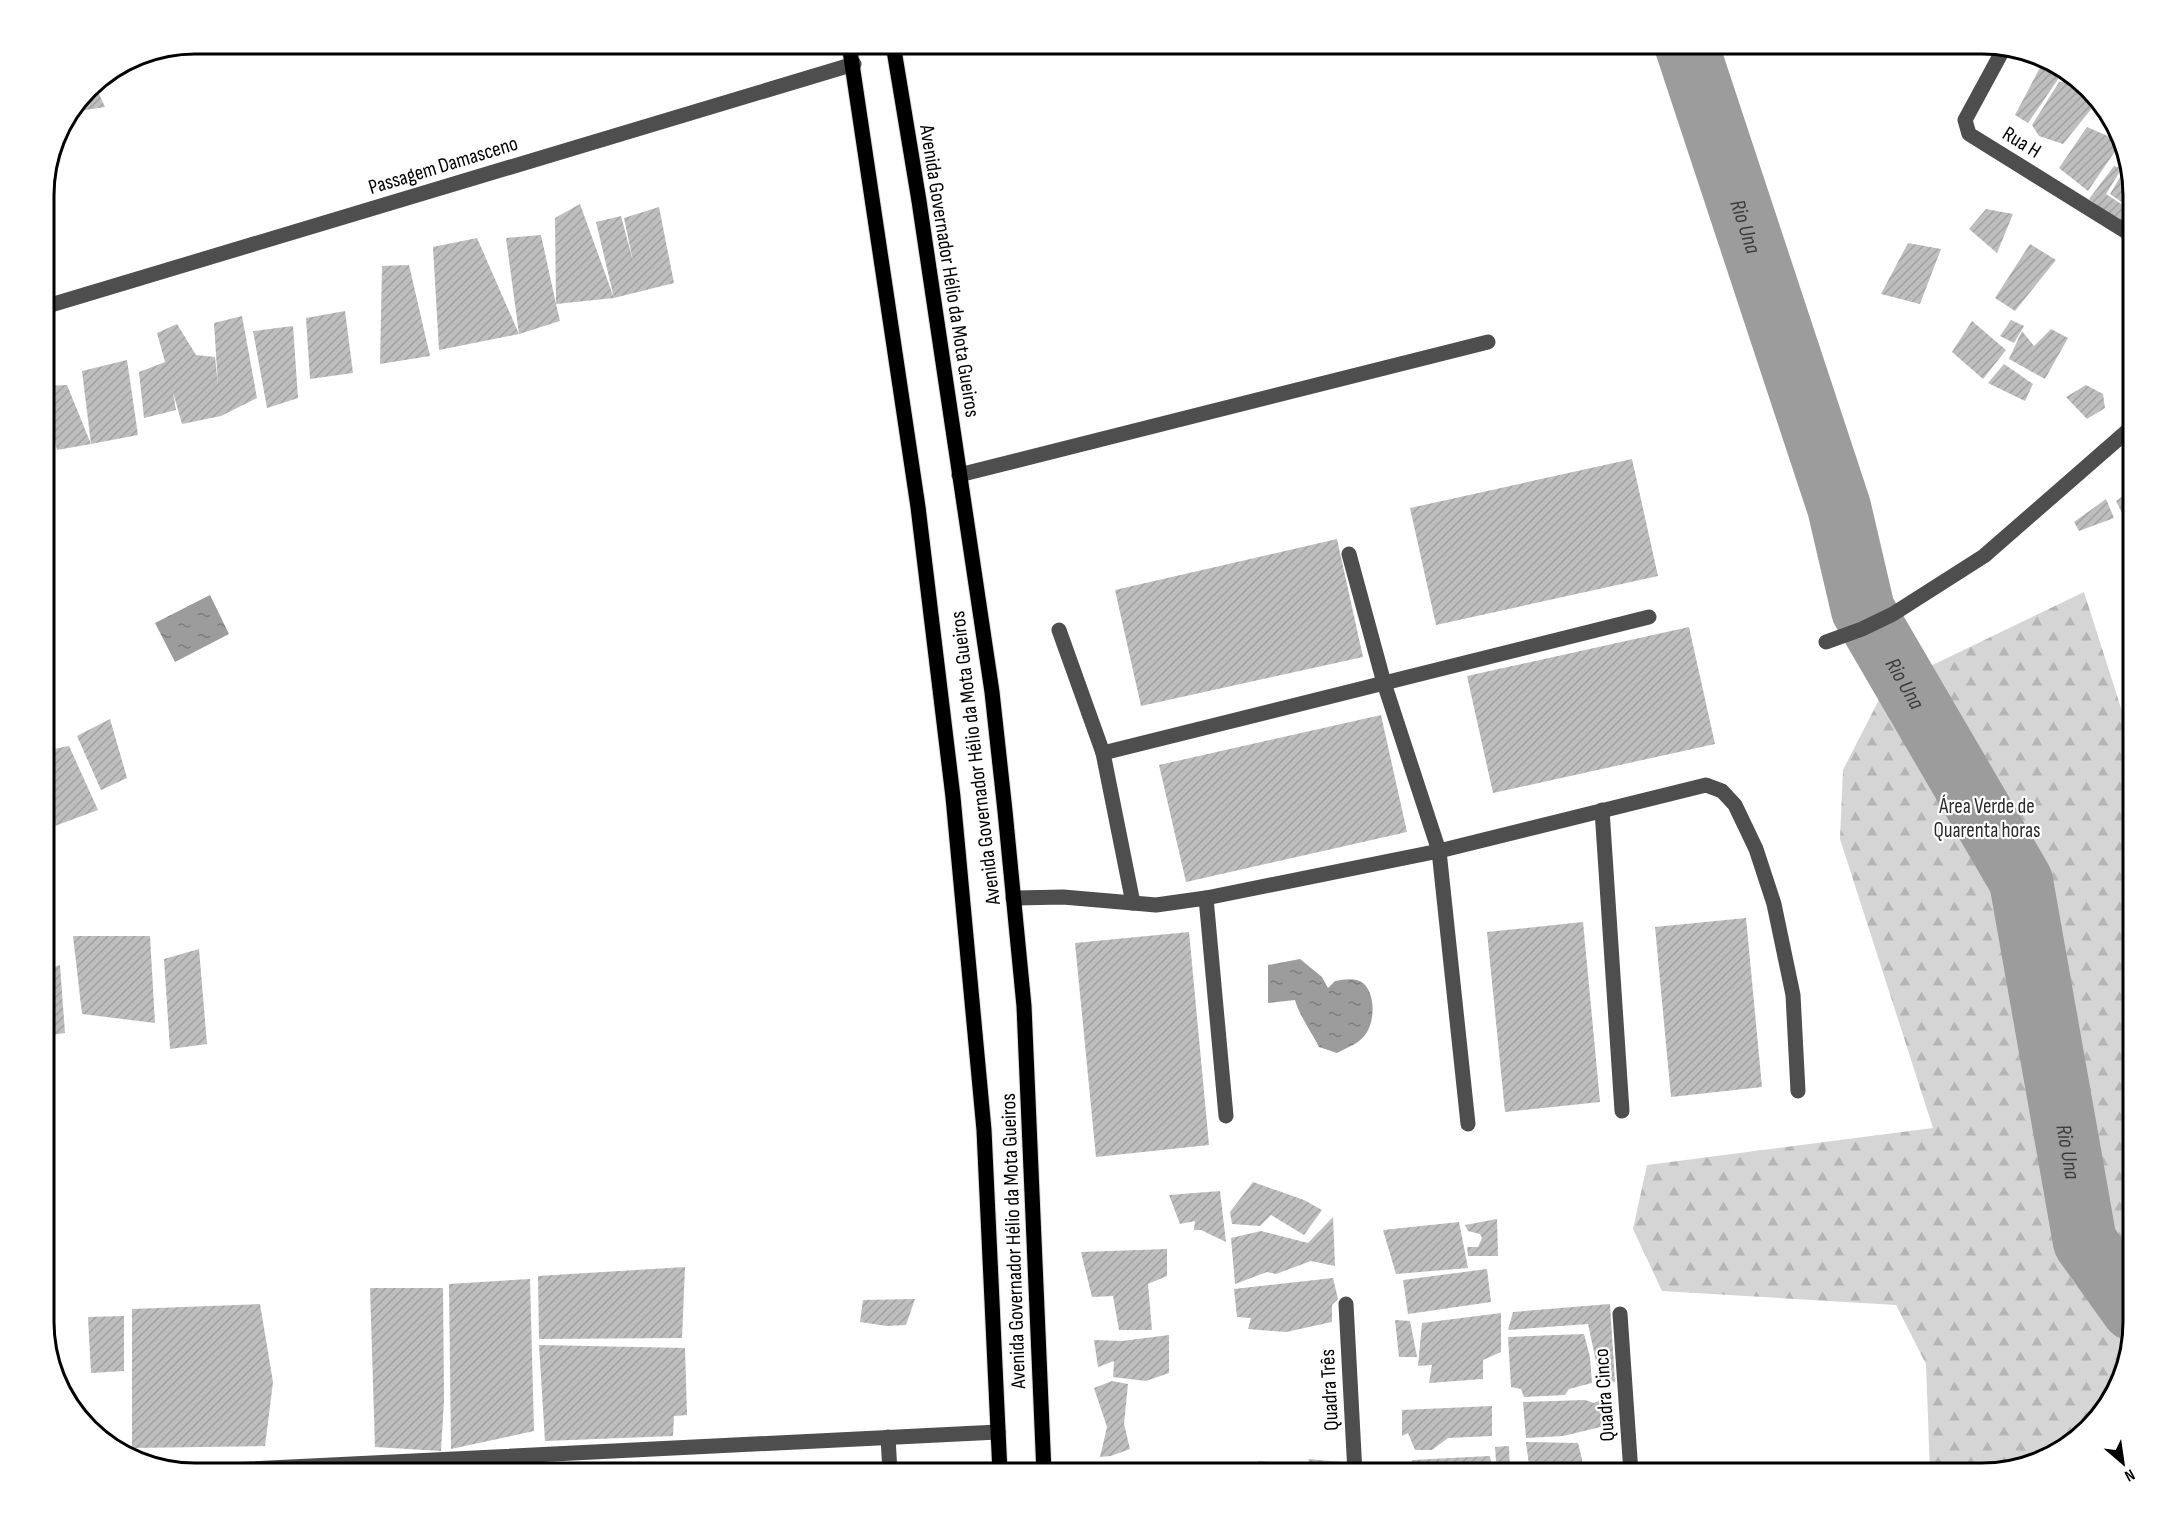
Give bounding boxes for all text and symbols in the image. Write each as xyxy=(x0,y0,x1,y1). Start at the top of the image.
street label: Rua H xyxy=(1998,121,2046,164)
street label: Avenida Governador Hélio da Mota Gueiros xyxy=(914,122,985,419)
street label: Passagem Damasceno xyxy=(365,131,521,200)
water label: Rio Una xyxy=(1723,196,1766,257)
street label: Avenida Governador Hélio da Mota Gueiros xyxy=(945,610,1006,907)
water label: Rio Una xyxy=(1879,653,1930,715)
park label: Área Verde de Quarenta horas xyxy=(1933,794,2041,843)
street label: Avenida Governador Hélio da Mota Gueiros xyxy=(996,1093,1031,1390)
water label: Rio Una xyxy=(2049,1122,2086,1182)
street label: Quadra Cinco xyxy=(1589,1348,1620,1442)
street label: Quadra Três xyxy=(1315,1349,1344,1431)
north arrow xyxy=(2093,1433,2153,1493)
text: N xyxy=(2121,1464,2138,1485)

